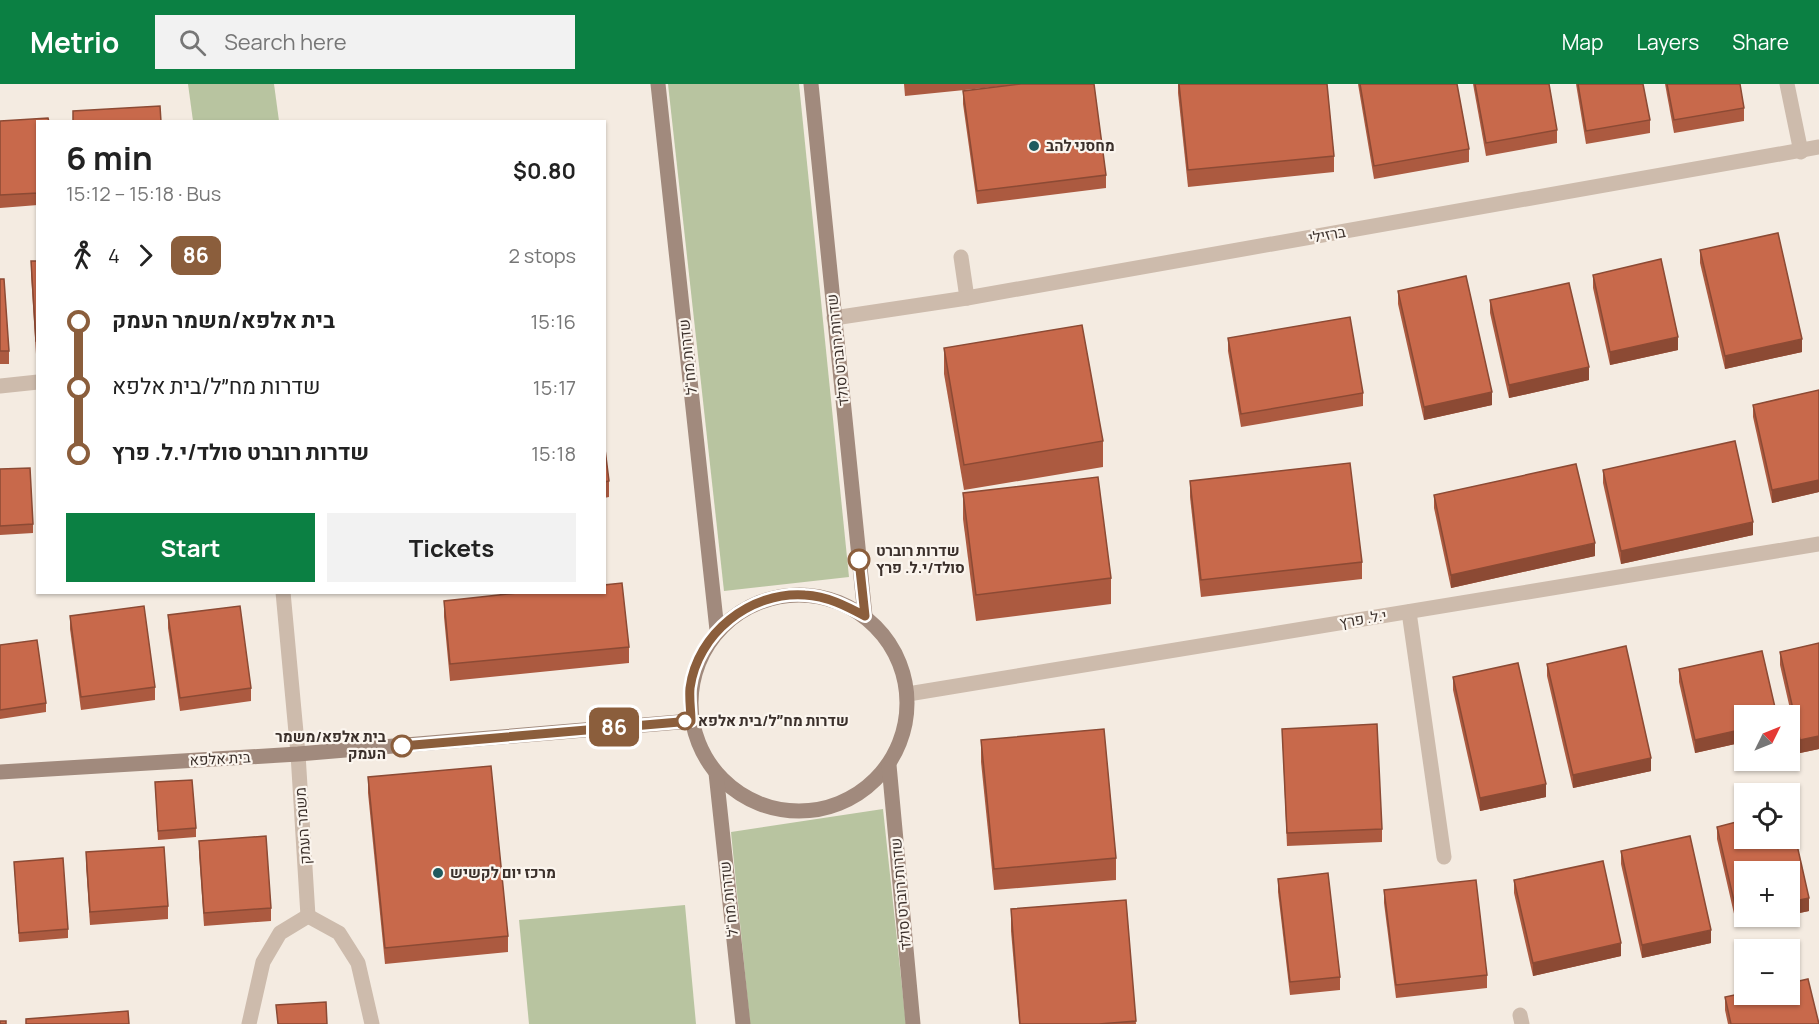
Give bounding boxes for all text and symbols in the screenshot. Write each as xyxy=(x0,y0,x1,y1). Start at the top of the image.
search box xyxy=(155,15,575,69)
text: Metrio xyxy=(30,23,119,61)
icon: search xyxy=(176,26,209,59)
text: Search here xyxy=(224,27,347,57)
text: Map xyxy=(1562,28,1603,56)
text: Layers xyxy=(1636,28,1699,56)
text: Share xyxy=(1732,28,1789,56)
text: 6 min xyxy=(66,135,153,180)
place label: מחסני להב xyxy=(1046,135,1115,156)
marker: מחסני להב xyxy=(1027,139,1041,153)
text: $0.80 xyxy=(513,156,576,186)
text: 15:12 – 15:18 · Bus xyxy=(66,180,221,207)
street label: ברזילי xyxy=(1307,221,1347,248)
icon: walk xyxy=(66,239,99,272)
icon: forward xyxy=(129,239,162,272)
text: 86 xyxy=(183,241,209,269)
text: 4 xyxy=(108,242,120,269)
text: 2 stops xyxy=(508,242,576,269)
street label: שדרות רוברט סולד xyxy=(821,293,854,407)
text: בית אלפא/משמר העמק xyxy=(112,305,335,335)
text: 15:16 xyxy=(530,308,576,335)
street label: שדרות מח"ל xyxy=(673,318,702,396)
text: שדרות מח״ל/בית אלפא xyxy=(112,371,320,401)
text: 15:17 xyxy=(533,374,576,401)
text: שדרות רוברט סולד/י.ל. פרץ xyxy=(112,437,369,467)
text: 15:18 xyxy=(531,440,576,467)
button: Start xyxy=(66,513,315,582)
button: Tickets xyxy=(327,513,576,582)
place label: שדרות רוברט סולד/י.ל. פרץ xyxy=(876,540,965,578)
marker: שדרות רוברט סולד/י.ל. פרץ xyxy=(848,549,870,571)
street label: י.ל. פרץ xyxy=(1338,604,1388,633)
north arrow xyxy=(1734,705,1800,771)
map controls xyxy=(1734,705,1800,1005)
line badge: 86 xyxy=(587,708,641,746)
place label: שדרות מח״ל/בית אלפא xyxy=(698,710,849,731)
marker: שדרות מח״ל/בית אלפא xyxy=(676,712,694,730)
text: 86 xyxy=(601,713,627,741)
place label: בית אלפא/משמר העמק xyxy=(275,726,386,764)
marker: בית אלפא/משמר העמק xyxy=(391,735,413,757)
street label: בית אלפא xyxy=(189,746,251,771)
button: locate xyxy=(1734,783,1800,849)
street label: משמר העמק xyxy=(289,787,316,865)
street label: שדרות רוברט סולד xyxy=(885,837,916,951)
street label: שדרות מח"ל xyxy=(714,860,743,938)
button: + xyxy=(1734,861,1800,927)
place label: מרכז יום לקשיש xyxy=(450,862,556,883)
marker: מרכז יום לקשיש xyxy=(431,866,445,880)
button: − xyxy=(1734,939,1800,1005)

